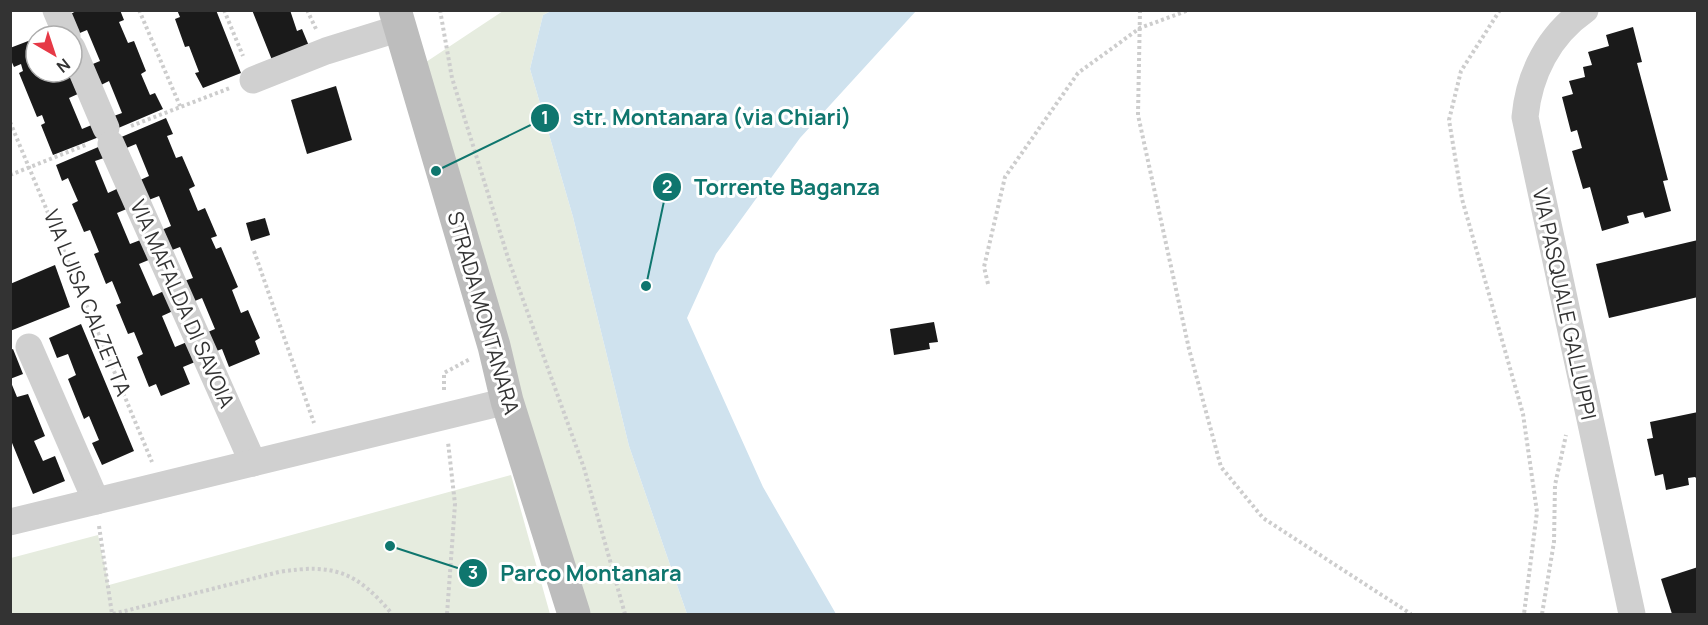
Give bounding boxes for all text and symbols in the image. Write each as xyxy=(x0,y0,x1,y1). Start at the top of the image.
north arrow xyxy=(24,24,84,84)
text: N xyxy=(52,53,75,78)
callout: str. Montanara (via Chiari) xyxy=(530,98,863,138)
text: str. Montanara (via Chiari) xyxy=(572,102,852,132)
text: 1 xyxy=(541,105,549,129)
callout: Torrente Baganza xyxy=(652,167,892,207)
text: Torrente Baganza xyxy=(694,172,880,202)
text: 2 xyxy=(662,174,672,198)
street label: VIA PASQUALE GALLUPPI xyxy=(1527,185,1603,422)
street label: VIA MAFALDA DI SAVOIA xyxy=(124,195,242,412)
street label: VIA LUISA CALZETTA xyxy=(38,205,138,400)
street label: STRADA MONTANARA xyxy=(442,208,526,418)
callout: Parco Montanara xyxy=(458,553,693,593)
text: Parco Montanara xyxy=(500,558,682,588)
text: 3 xyxy=(468,560,478,584)

